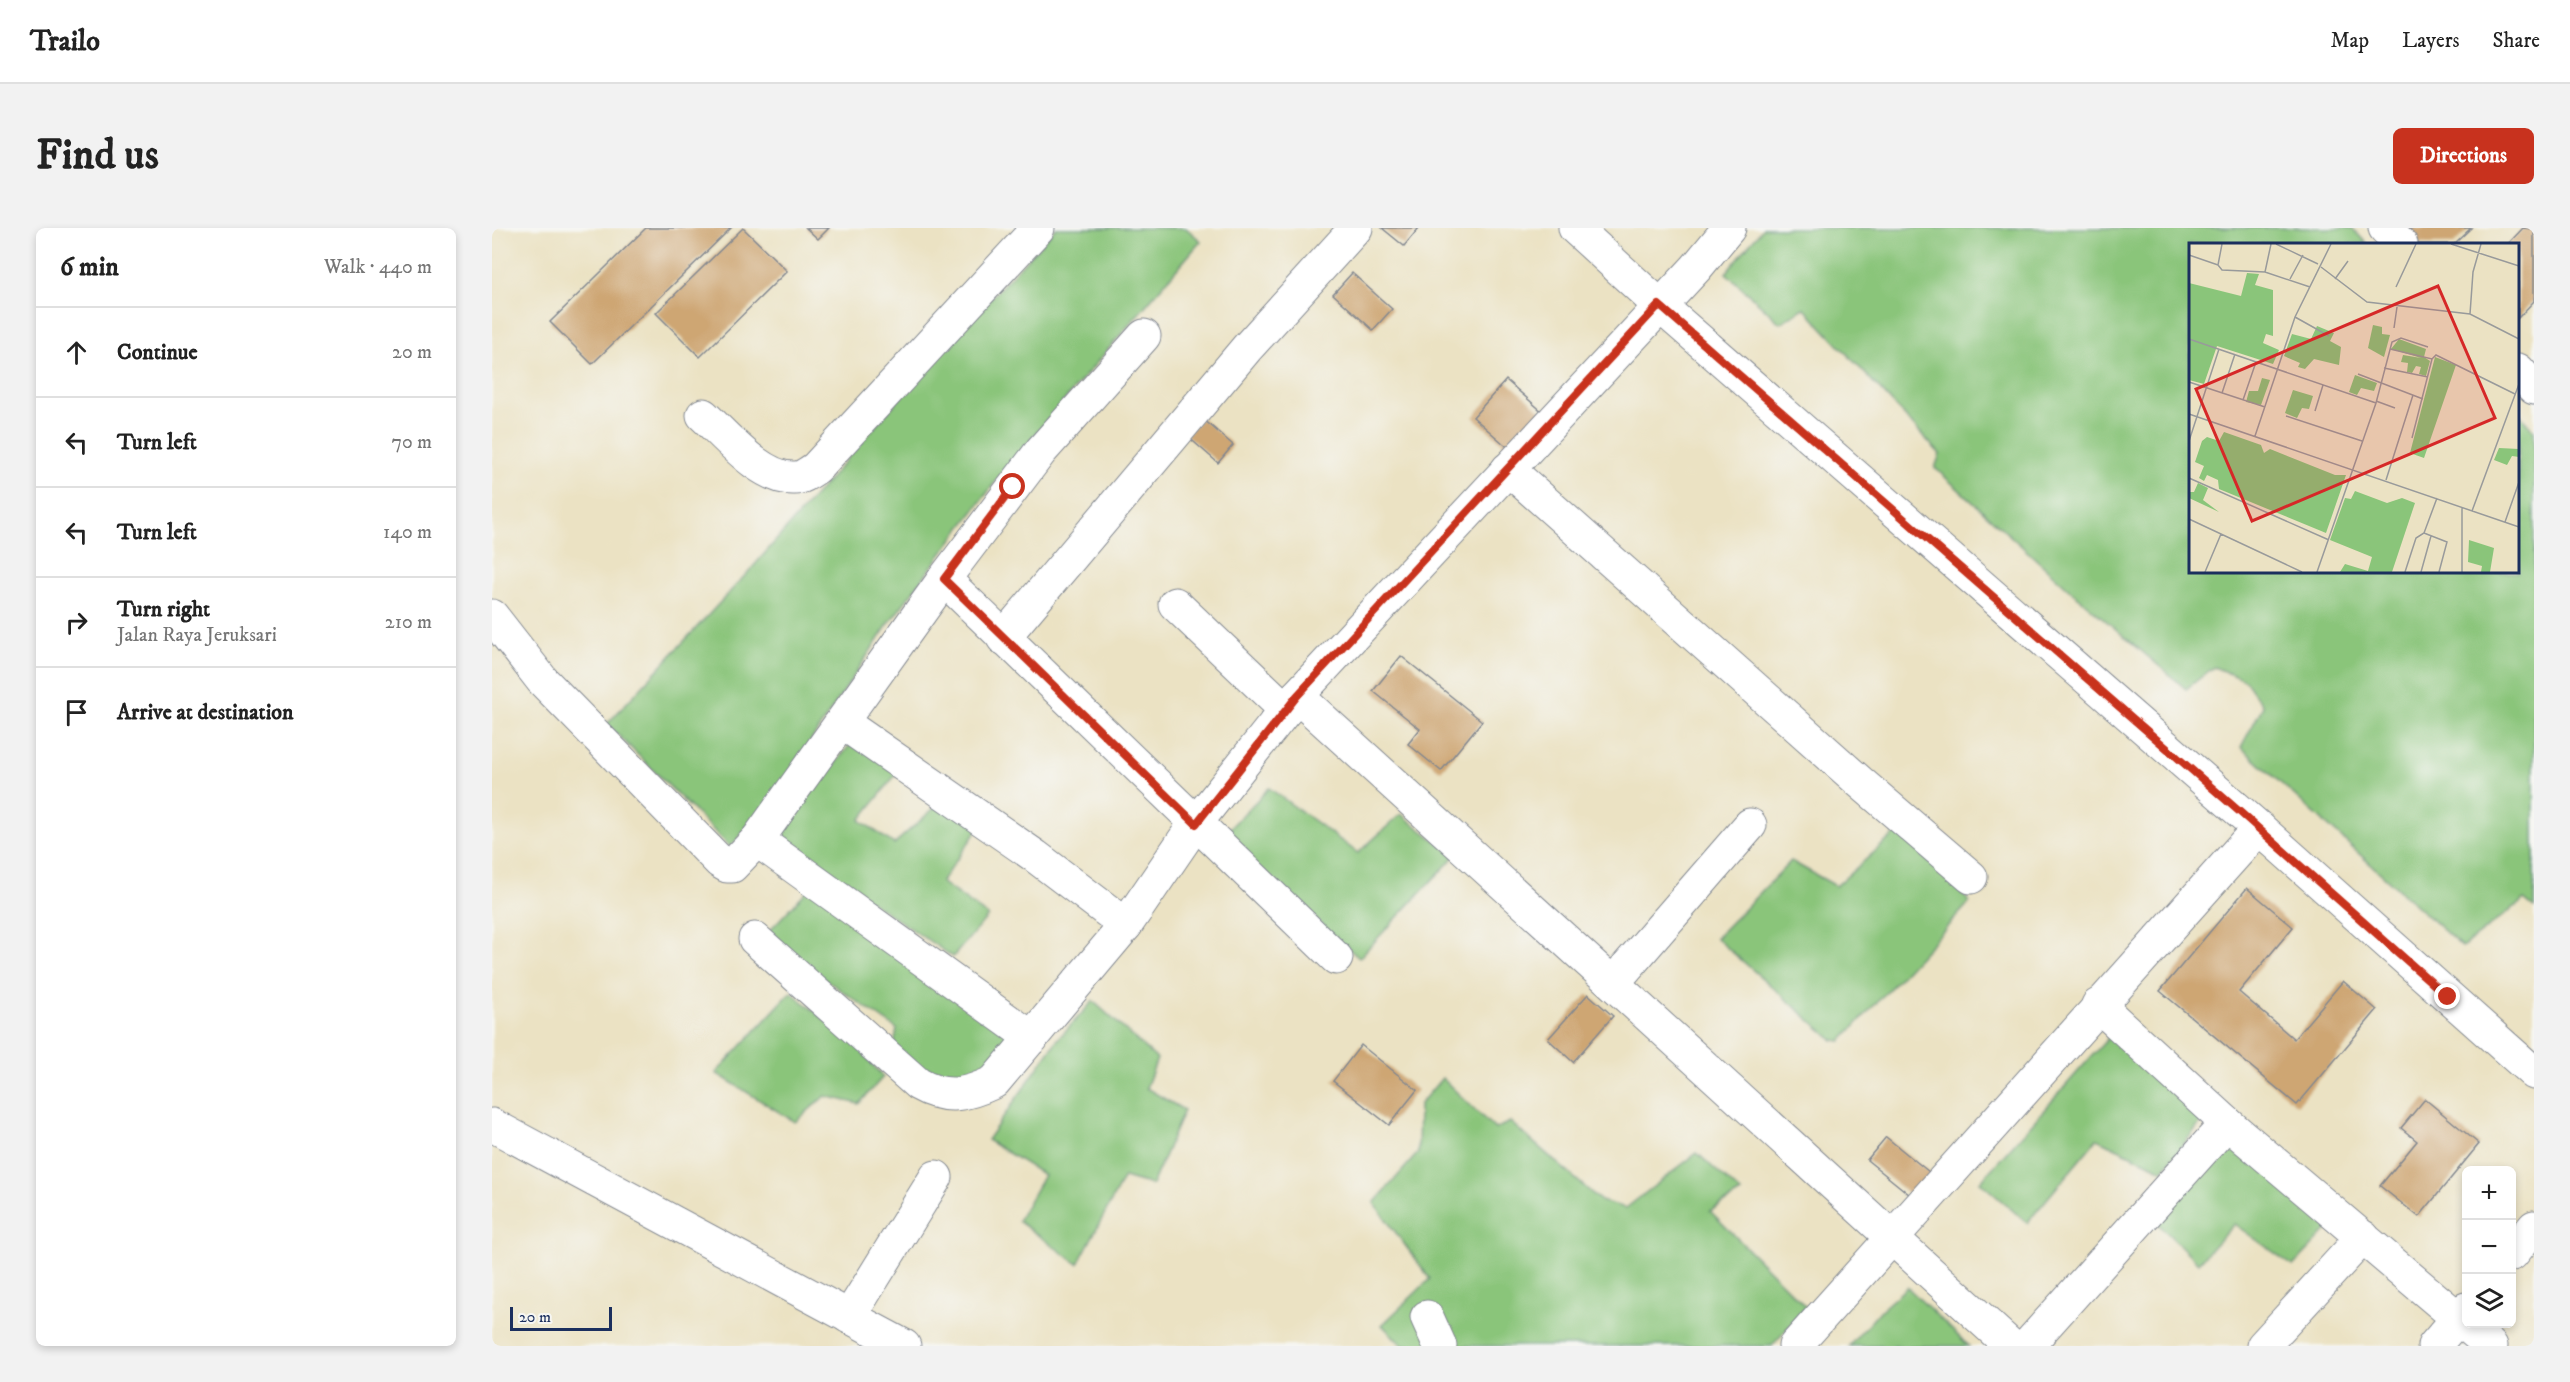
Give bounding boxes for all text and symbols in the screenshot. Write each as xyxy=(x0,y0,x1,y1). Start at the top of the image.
text: Trailo xyxy=(30,24,100,59)
text: Map xyxy=(2330,28,2369,54)
text: Layers xyxy=(2402,28,2460,54)
text: Share xyxy=(2493,28,2540,54)
button: Directions xyxy=(2393,128,2534,184)
text: Find us xyxy=(36,130,159,182)
inset map xyxy=(2189,243,2519,573)
text: 6 min xyxy=(60,251,119,284)
text: Walk · 440 m xyxy=(324,255,432,280)
icon: ahead xyxy=(60,336,93,369)
text: Continue xyxy=(117,339,198,366)
text: 20 m xyxy=(392,340,432,365)
icon: left xyxy=(60,426,93,459)
text: Turn left xyxy=(117,429,197,456)
text: 70 m xyxy=(391,430,432,455)
route start xyxy=(999,473,1025,499)
icon: left xyxy=(60,516,93,549)
text: Turn left xyxy=(117,519,197,546)
text: 140 m xyxy=(383,520,432,545)
text: Turn right xyxy=(117,596,210,623)
icon: right xyxy=(60,606,93,639)
text: 210 m xyxy=(385,610,432,635)
text: Jalan Raya Jeruksari xyxy=(117,623,277,648)
icon: arrive xyxy=(60,696,93,729)
text: Arrive at destination xyxy=(117,699,294,726)
route end xyxy=(2434,983,2460,1009)
map controls xyxy=(2462,1166,2516,1328)
button: + xyxy=(2462,1166,2516,1220)
button: − xyxy=(2462,1220,2516,1274)
button: layers xyxy=(2462,1274,2516,1328)
scale bar xyxy=(510,1304,612,1332)
text: 20 m xyxy=(519,1307,551,1327)

